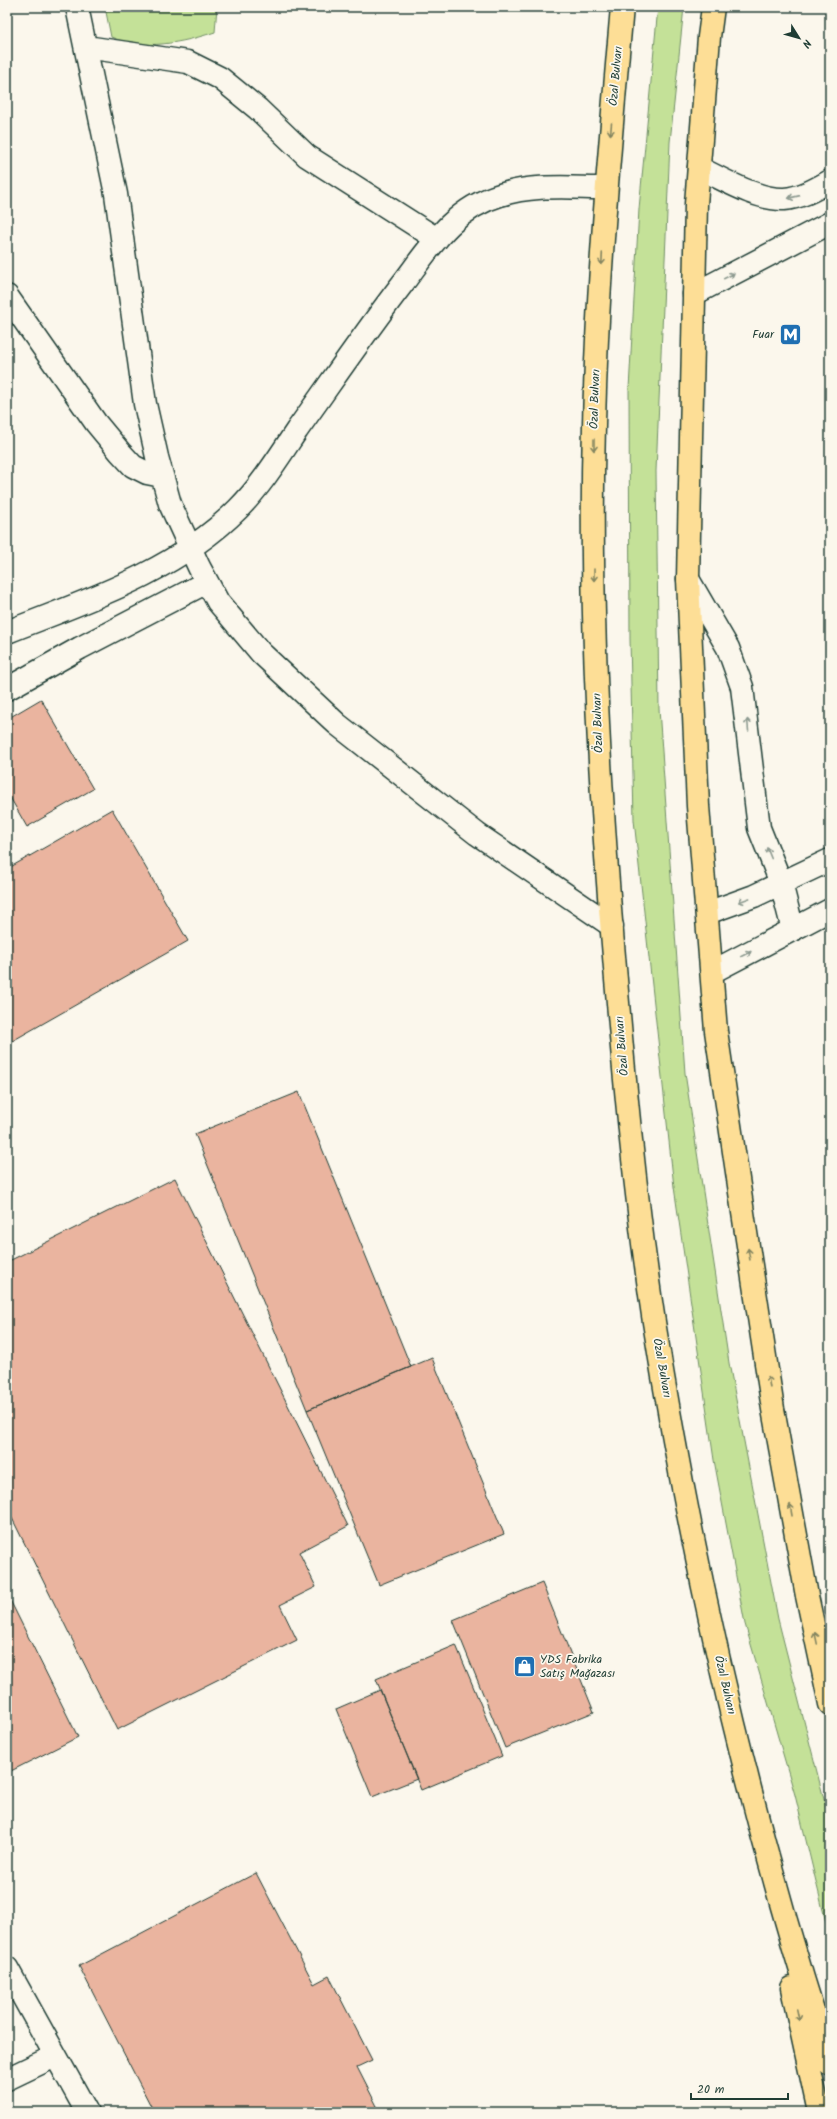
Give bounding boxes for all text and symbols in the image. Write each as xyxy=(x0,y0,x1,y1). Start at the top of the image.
north arrow xyxy=(779,18,819,58)
text: N xyxy=(797,35,815,52)
street label: Özal Bulvarı xyxy=(604,45,628,107)
one-way arrow xyxy=(607,123,615,136)
one-way arrow xyxy=(788,193,801,201)
one-way arrow xyxy=(598,252,606,265)
one-way arrow xyxy=(723,272,735,279)
metro station icon: Fuar xyxy=(777,321,803,347)
place label: Fuar xyxy=(752,325,775,344)
street label: Özal Bulvarı xyxy=(584,369,606,429)
one-way arrow xyxy=(590,438,598,451)
one-way arrow xyxy=(590,568,598,581)
street label: Özal Bulvarı xyxy=(587,693,609,753)
one-way arrow xyxy=(744,719,751,732)
one-way arrow xyxy=(764,847,772,859)
one-way arrow xyxy=(738,896,750,904)
one-way arrow xyxy=(740,950,752,957)
street label: Özal Bulvarı xyxy=(610,1015,634,1077)
one-way arrow xyxy=(745,1248,753,1261)
street label: Özal Bulvarı xyxy=(647,1337,677,1399)
one-way arrow xyxy=(765,1376,773,1389)
one-way arrow xyxy=(787,1504,795,1517)
one-way arrow xyxy=(812,1632,820,1645)
place label: YDS Fabrika Satış Mağazası xyxy=(540,1650,615,1683)
shop icon: YDS Fabrika Satış Mağazası xyxy=(511,1653,537,1679)
street label: Özal Bulvarı xyxy=(709,1654,741,1716)
one-way arrow xyxy=(794,2008,802,2021)
scale bar xyxy=(691,2075,788,2101)
text: 20 m xyxy=(697,2080,725,2099)

